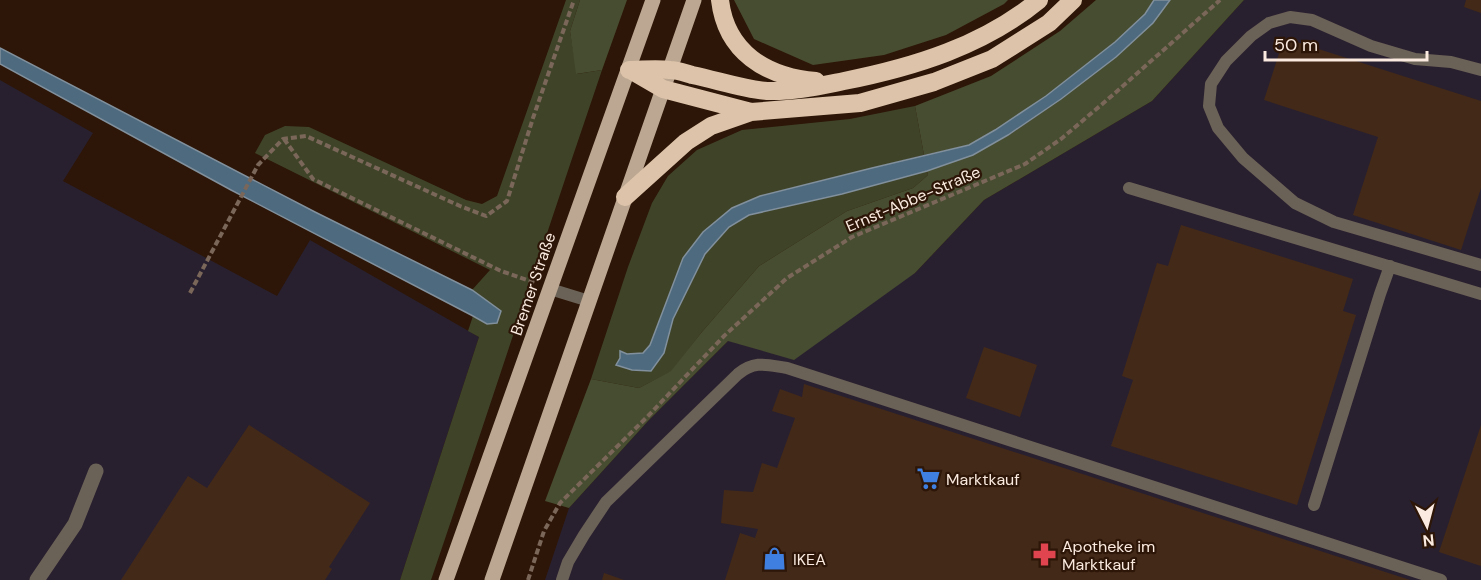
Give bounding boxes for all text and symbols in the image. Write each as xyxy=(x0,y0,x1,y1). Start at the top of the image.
scale bar xyxy=(1265,24,1427,62)
text: 50 m xyxy=(1274,33,1318,57)
street label: Ernst-Abbe-Straße xyxy=(842,161,984,237)
street label: Bremer Straße xyxy=(506,230,560,338)
supermarket icon: Marktkauf xyxy=(915,466,941,492)
place label: Marktkauf xyxy=(946,469,1020,490)
north arrow xyxy=(1397,496,1457,556)
text: N xyxy=(1422,529,1435,551)
place label: Apotheke im Marktkauf xyxy=(1062,536,1155,575)
pharmacy icon: Apotheke im Marktkauf xyxy=(1031,542,1057,568)
shop icon: IKEA xyxy=(762,546,788,572)
place label: IKEA xyxy=(793,549,826,570)

